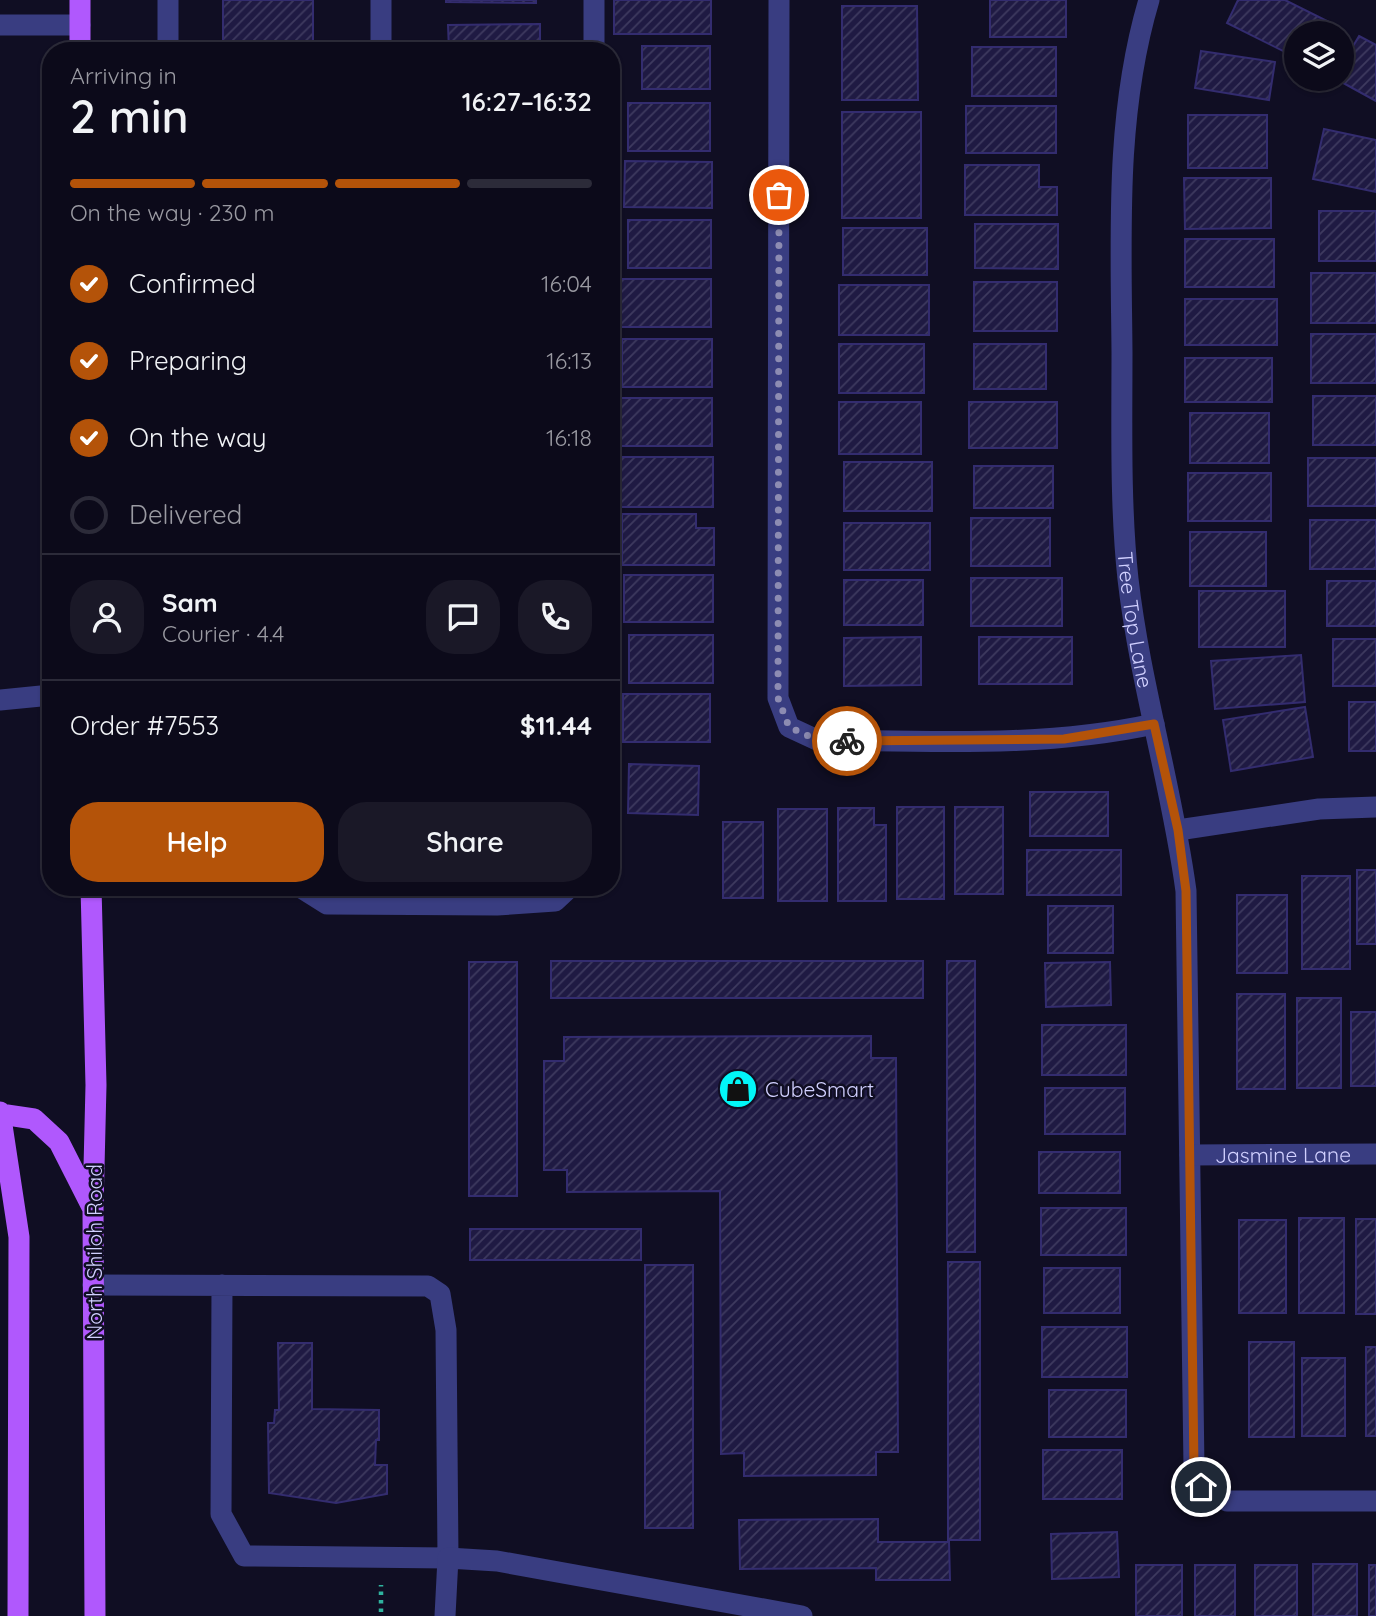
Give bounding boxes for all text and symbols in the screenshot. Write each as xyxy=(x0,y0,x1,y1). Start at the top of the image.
map controls xyxy=(1284,21,1354,91)
button: layers xyxy=(1284,21,1354,91)
text: Arriving in xyxy=(70,61,177,90)
text: 16:27–16:32 xyxy=(462,85,592,118)
text: 2 min xyxy=(70,87,189,145)
pin xyxy=(749,165,809,225)
icon: bag xyxy=(760,176,798,214)
text: On the way · 230 m xyxy=(70,198,275,227)
icon: check xyxy=(70,265,108,303)
text: Confirmed xyxy=(129,267,256,300)
text: 16:04 xyxy=(541,269,592,298)
icon: check xyxy=(70,342,108,380)
text: Preparing xyxy=(129,344,247,377)
text: 16:13 xyxy=(546,346,592,375)
icon: check xyxy=(70,419,108,457)
text: On the way xyxy=(129,421,267,454)
text: 16:18 xyxy=(546,423,592,452)
text: Delivered xyxy=(129,498,242,531)
street label: Tree Top Lane xyxy=(1113,550,1159,690)
button: person xyxy=(70,580,144,654)
button: chat xyxy=(426,580,500,654)
button: phone xyxy=(518,580,592,654)
text: Sam xyxy=(162,586,218,619)
text: Courier · 4.4 xyxy=(162,619,284,648)
courier xyxy=(812,706,882,776)
text: Order #7553 xyxy=(70,709,219,742)
text: $11.44 xyxy=(520,709,592,742)
icon: bike xyxy=(828,722,866,760)
button: Help xyxy=(70,802,324,882)
button: Share xyxy=(338,802,592,882)
shop icon: CubeSmart xyxy=(717,1068,759,1110)
place label: CubeSmart xyxy=(765,1076,874,1102)
street label: Jasmine Lane xyxy=(1215,1141,1351,1168)
street label: North Shiloh Road xyxy=(81,1164,107,1340)
pin xyxy=(1171,1457,1231,1517)
icon: home xyxy=(1182,1468,1220,1506)

